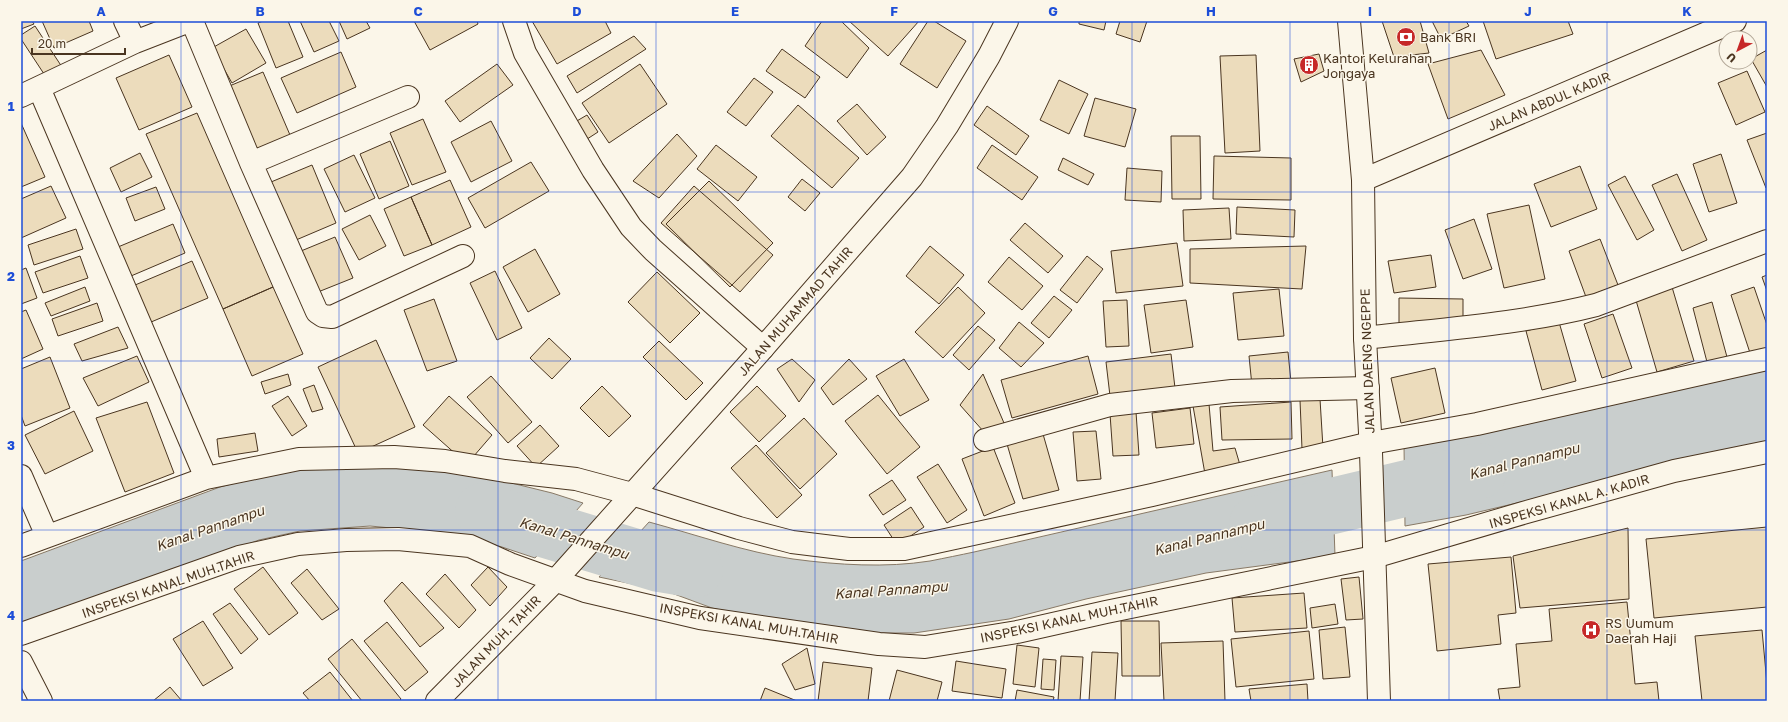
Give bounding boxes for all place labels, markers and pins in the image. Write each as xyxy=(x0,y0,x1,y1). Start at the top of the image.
bank icon: Bank BRI xyxy=(1395,26,1417,48)
place label: Bank BRI xyxy=(1420,29,1476,45)
place label: Kantor Kelurahan Jongaya xyxy=(1323,50,1432,81)
building icon: Kantor Kelurahan Jongaya xyxy=(1298,54,1320,76)
place label: RS Uumum Daerah Haji xyxy=(1605,615,1677,646)
hospital icon: RS Uumum Daerah Haji xyxy=(1580,619,1602,641)

